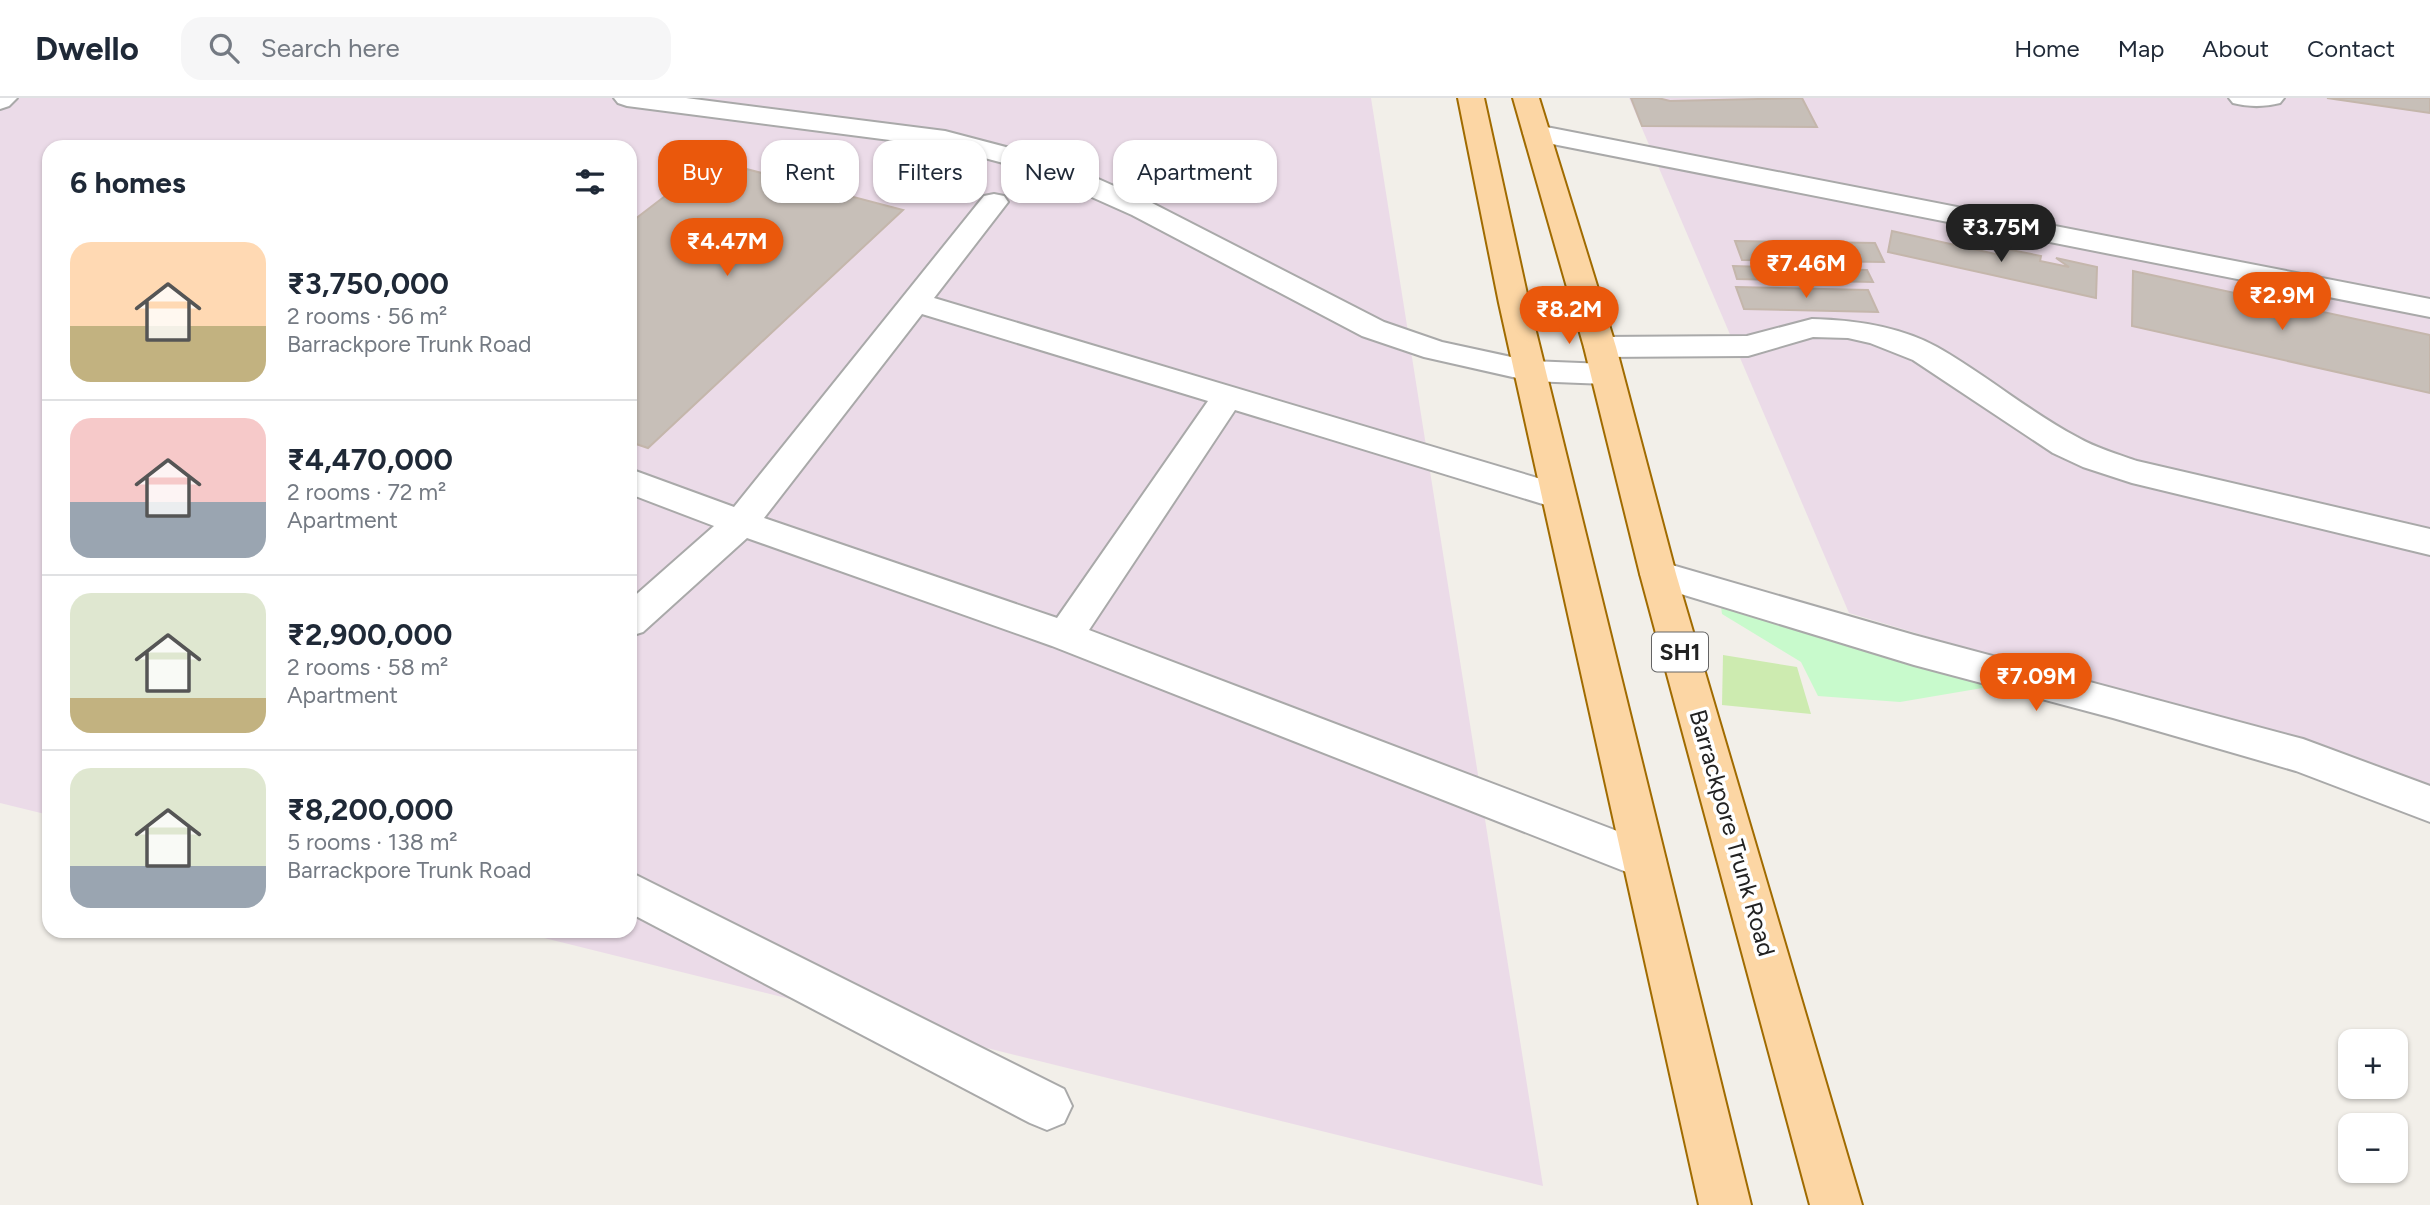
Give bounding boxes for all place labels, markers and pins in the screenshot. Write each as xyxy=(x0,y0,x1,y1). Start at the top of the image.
pin: ₹3.75M xyxy=(1944,204,2058,264)
pin: ₹4.47M xyxy=(670,218,784,278)
pin: ₹7.46M xyxy=(1749,240,1863,300)
pin: ₹2.9M xyxy=(2233,272,2331,332)
pin: ₹8.2M xyxy=(1520,286,1618,346)
pin: ₹7.09M xyxy=(1979,654,2093,713)

